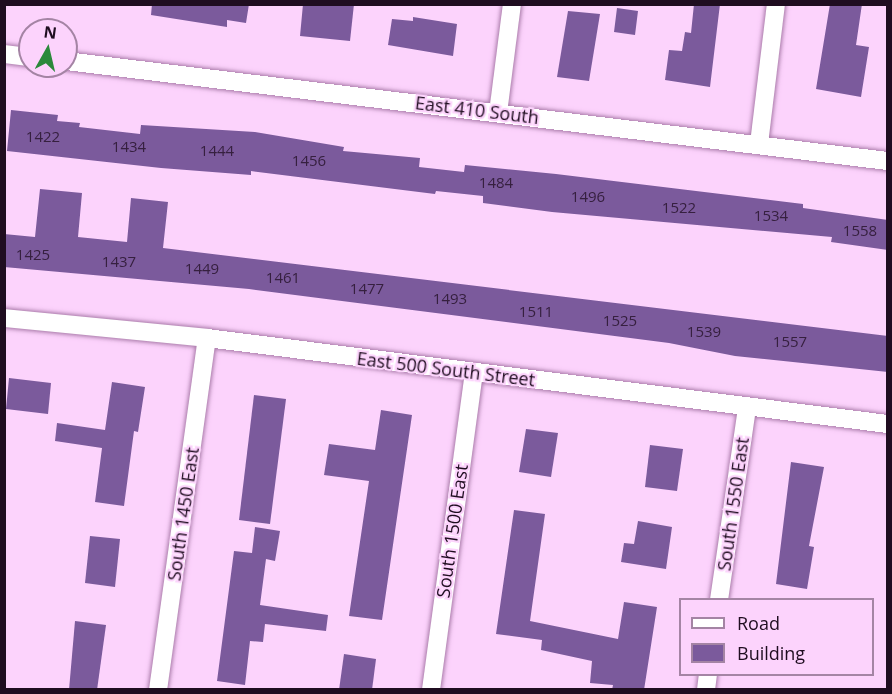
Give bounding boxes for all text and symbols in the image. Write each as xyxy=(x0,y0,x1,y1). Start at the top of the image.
north arrow xyxy=(18,18,78,78)
text: N xyxy=(42,20,58,44)
street label: East 410 South xyxy=(414,92,540,128)
house number: 1422 xyxy=(26,128,60,146)
house number: 1434 xyxy=(112,138,146,156)
house number: 1444 xyxy=(200,142,234,160)
house number: 1456 xyxy=(292,152,326,170)
house number: 1484 xyxy=(479,174,513,192)
house number: 1496 xyxy=(571,188,605,206)
house number: 1522 xyxy=(662,199,696,217)
house number: 1534 xyxy=(754,207,788,225)
house number: 1558 xyxy=(843,222,877,240)
house number: 1425 xyxy=(16,246,50,264)
house number: 1437 xyxy=(102,253,136,271)
house number: 1449 xyxy=(185,260,219,278)
house number: 1461 xyxy=(266,269,300,287)
house number: 1477 xyxy=(350,280,384,298)
house number: 1493 xyxy=(433,290,467,308)
house number: 1511 xyxy=(519,303,553,321)
house number: 1525 xyxy=(603,312,637,330)
house number: 1539 xyxy=(687,323,721,341)
house number: 1557 xyxy=(773,333,807,351)
street label: East 500 South Street xyxy=(356,347,536,391)
street label: South 1550 East xyxy=(713,436,753,572)
street label: South 1450 East xyxy=(163,446,203,582)
street label: South 1500 East xyxy=(432,463,472,599)
legend xyxy=(679,598,874,676)
text: Road xyxy=(737,611,780,635)
text: Building xyxy=(737,641,805,665)

